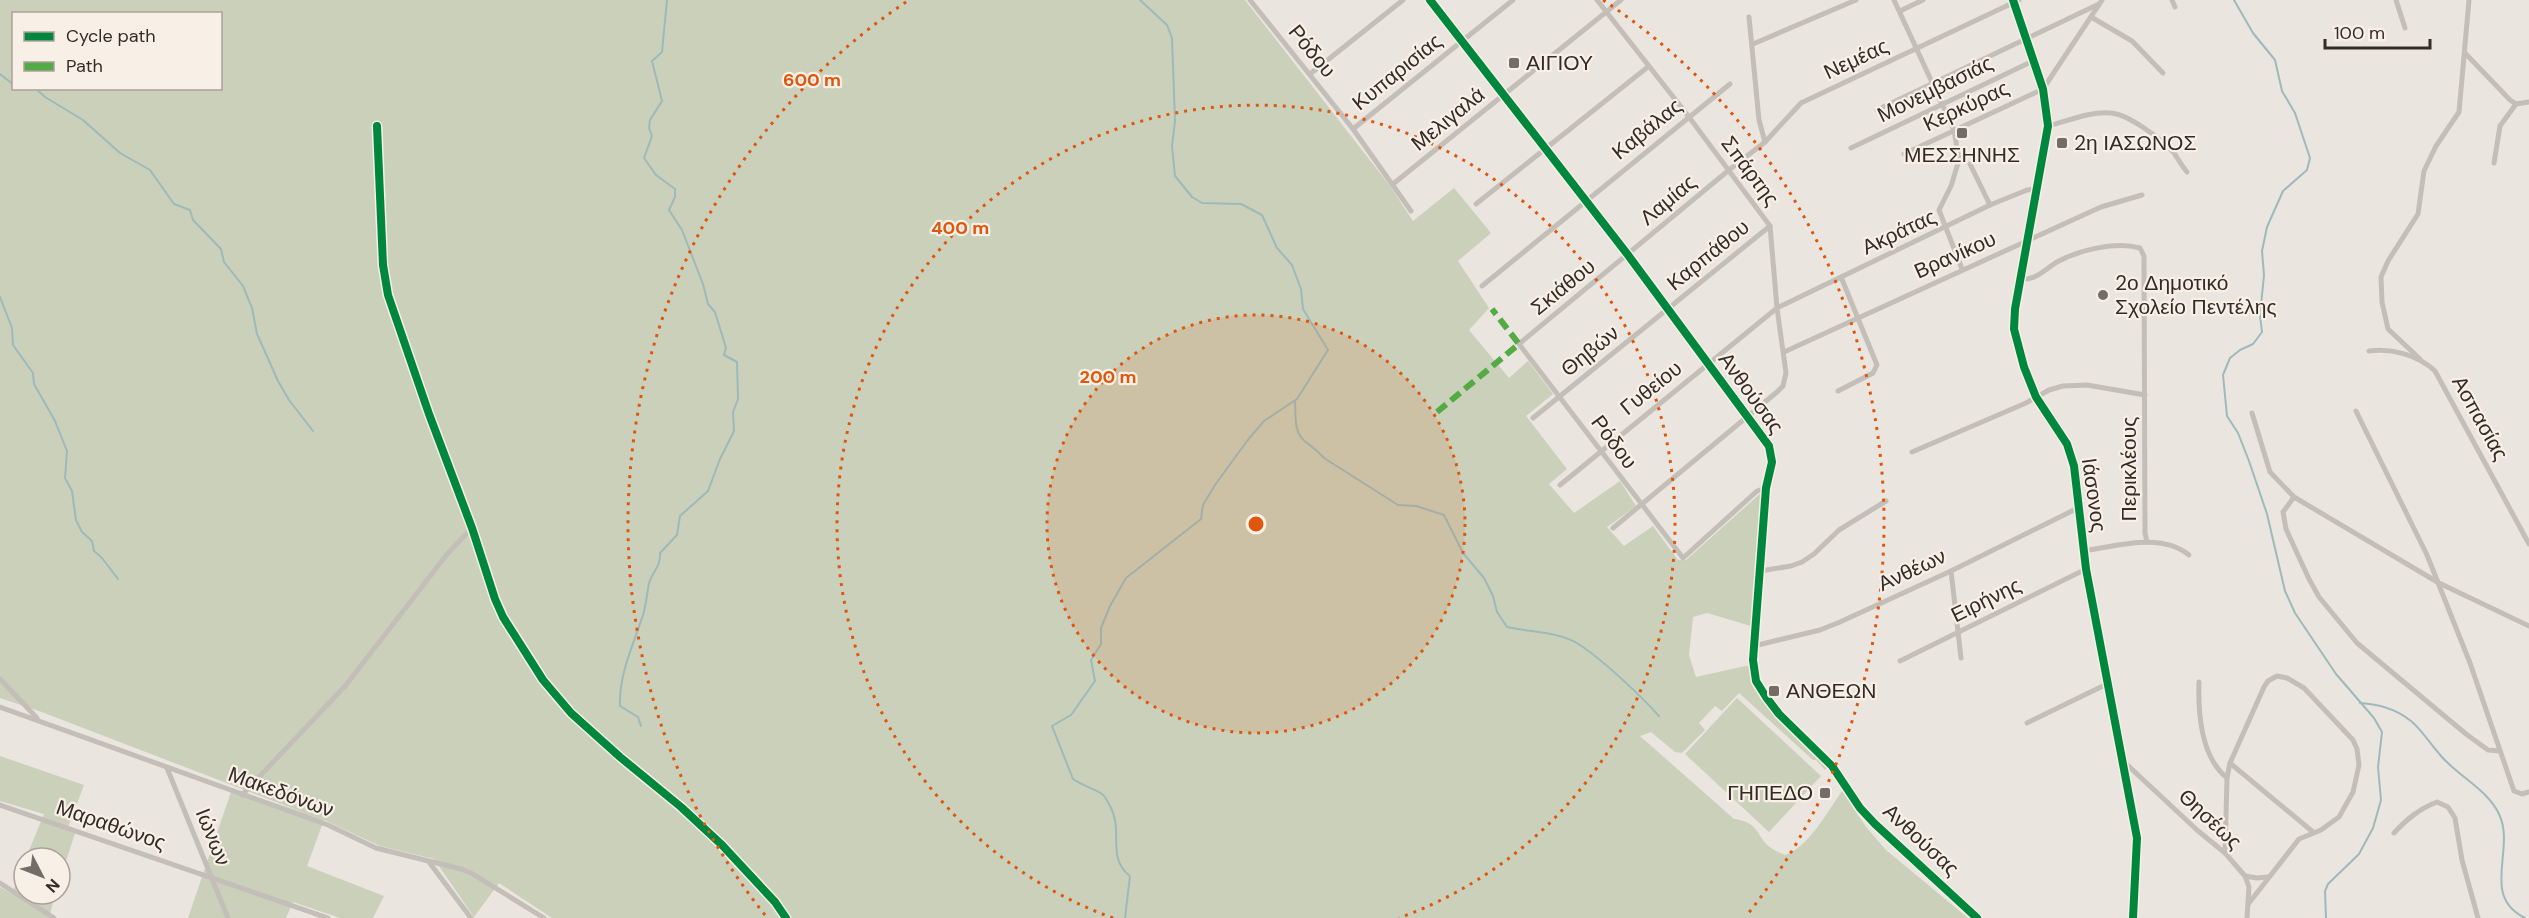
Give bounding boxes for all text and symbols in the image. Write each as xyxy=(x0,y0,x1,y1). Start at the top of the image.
legend xyxy=(12,12,222,90)
scale bar xyxy=(2325,12,2430,50)
street label: Ρόδου xyxy=(1282,19,1342,83)
text: 100 m xyxy=(2334,21,2385,45)
text: Cycle path xyxy=(66,24,156,48)
street label: Κυπαρισίας xyxy=(1346,27,1448,117)
street label: Νεμέας xyxy=(1819,32,1893,86)
place label: ΑΙΓΙΟΥ xyxy=(1526,49,1593,77)
street label: Μονεμβασιάς xyxy=(1873,49,1997,129)
text: Path xyxy=(66,54,103,78)
marker: ΑΙΓΙΟΥ xyxy=(1507,56,1521,70)
text: 600 m xyxy=(783,68,841,92)
street label: Κερκύρας xyxy=(1919,74,2013,138)
street label: Μελιγαλά xyxy=(1405,81,1491,157)
street label: Καβάλας xyxy=(1606,92,1688,166)
marker: ΜΕΣΣΗΝΗΣ xyxy=(1955,126,1969,140)
place label: 2η ΙΑΣΩΝΟΣ xyxy=(2074,129,2196,157)
street label: Σπάρτης xyxy=(1715,130,1785,212)
marker: 2η ΙΑΣΩΝΟΣ xyxy=(2055,136,2069,150)
place label: ΜΕΣΣΗΝΗΣ xyxy=(1904,141,2020,169)
street label: Λαμίας xyxy=(1634,168,1702,232)
street label: Ακράτας xyxy=(1857,203,1941,261)
street label: Καρπάθου xyxy=(1661,213,1755,297)
text: 400 m xyxy=(931,216,989,240)
street label: Βρανίκου xyxy=(1910,225,2000,285)
street label: Σκιάθου xyxy=(1525,252,1601,322)
place label: 2ο Δημοτικό Σχολείο Πεντέλης xyxy=(2115,269,2277,321)
marker: 2ο Δημοτικό Σχολείο Πεντέλης xyxy=(2096,288,2110,302)
street label: Θηβών xyxy=(1555,319,1625,383)
street label: Ανθούσας xyxy=(1712,347,1790,439)
street label: Γυθείου xyxy=(1614,354,1688,422)
text: 200 m xyxy=(1080,365,1136,389)
street label: Ασπασίας xyxy=(2445,371,2515,465)
street label: Ρόδου xyxy=(1585,409,1643,475)
street label: Περικλέους xyxy=(2115,417,2143,521)
street label: Ιάσονος xyxy=(2075,456,2113,534)
centre of rings xyxy=(1246,514,1266,534)
street label: Ανθέων xyxy=(1873,542,1951,598)
street label: Ειρήνης xyxy=(1946,571,2026,629)
place label: ΑΝΘΕΩΝ xyxy=(1786,677,1876,705)
marker: ΑΝΘΕΩΝ xyxy=(1767,684,1781,698)
street label: Μακεδόνων xyxy=(224,760,338,824)
place label: ΓΗΠΕΔΟ xyxy=(1727,779,1813,807)
street label: Θησέως xyxy=(2172,783,2248,855)
marker: ΓΗΠΕΔΟ xyxy=(1818,786,1832,800)
street label: Μαραθώνος xyxy=(52,793,170,857)
street label: Ανθούσας xyxy=(1877,798,1965,882)
street label: Ιώνων xyxy=(189,804,237,870)
north arrow xyxy=(12,846,72,906)
text: N xyxy=(41,874,64,897)

